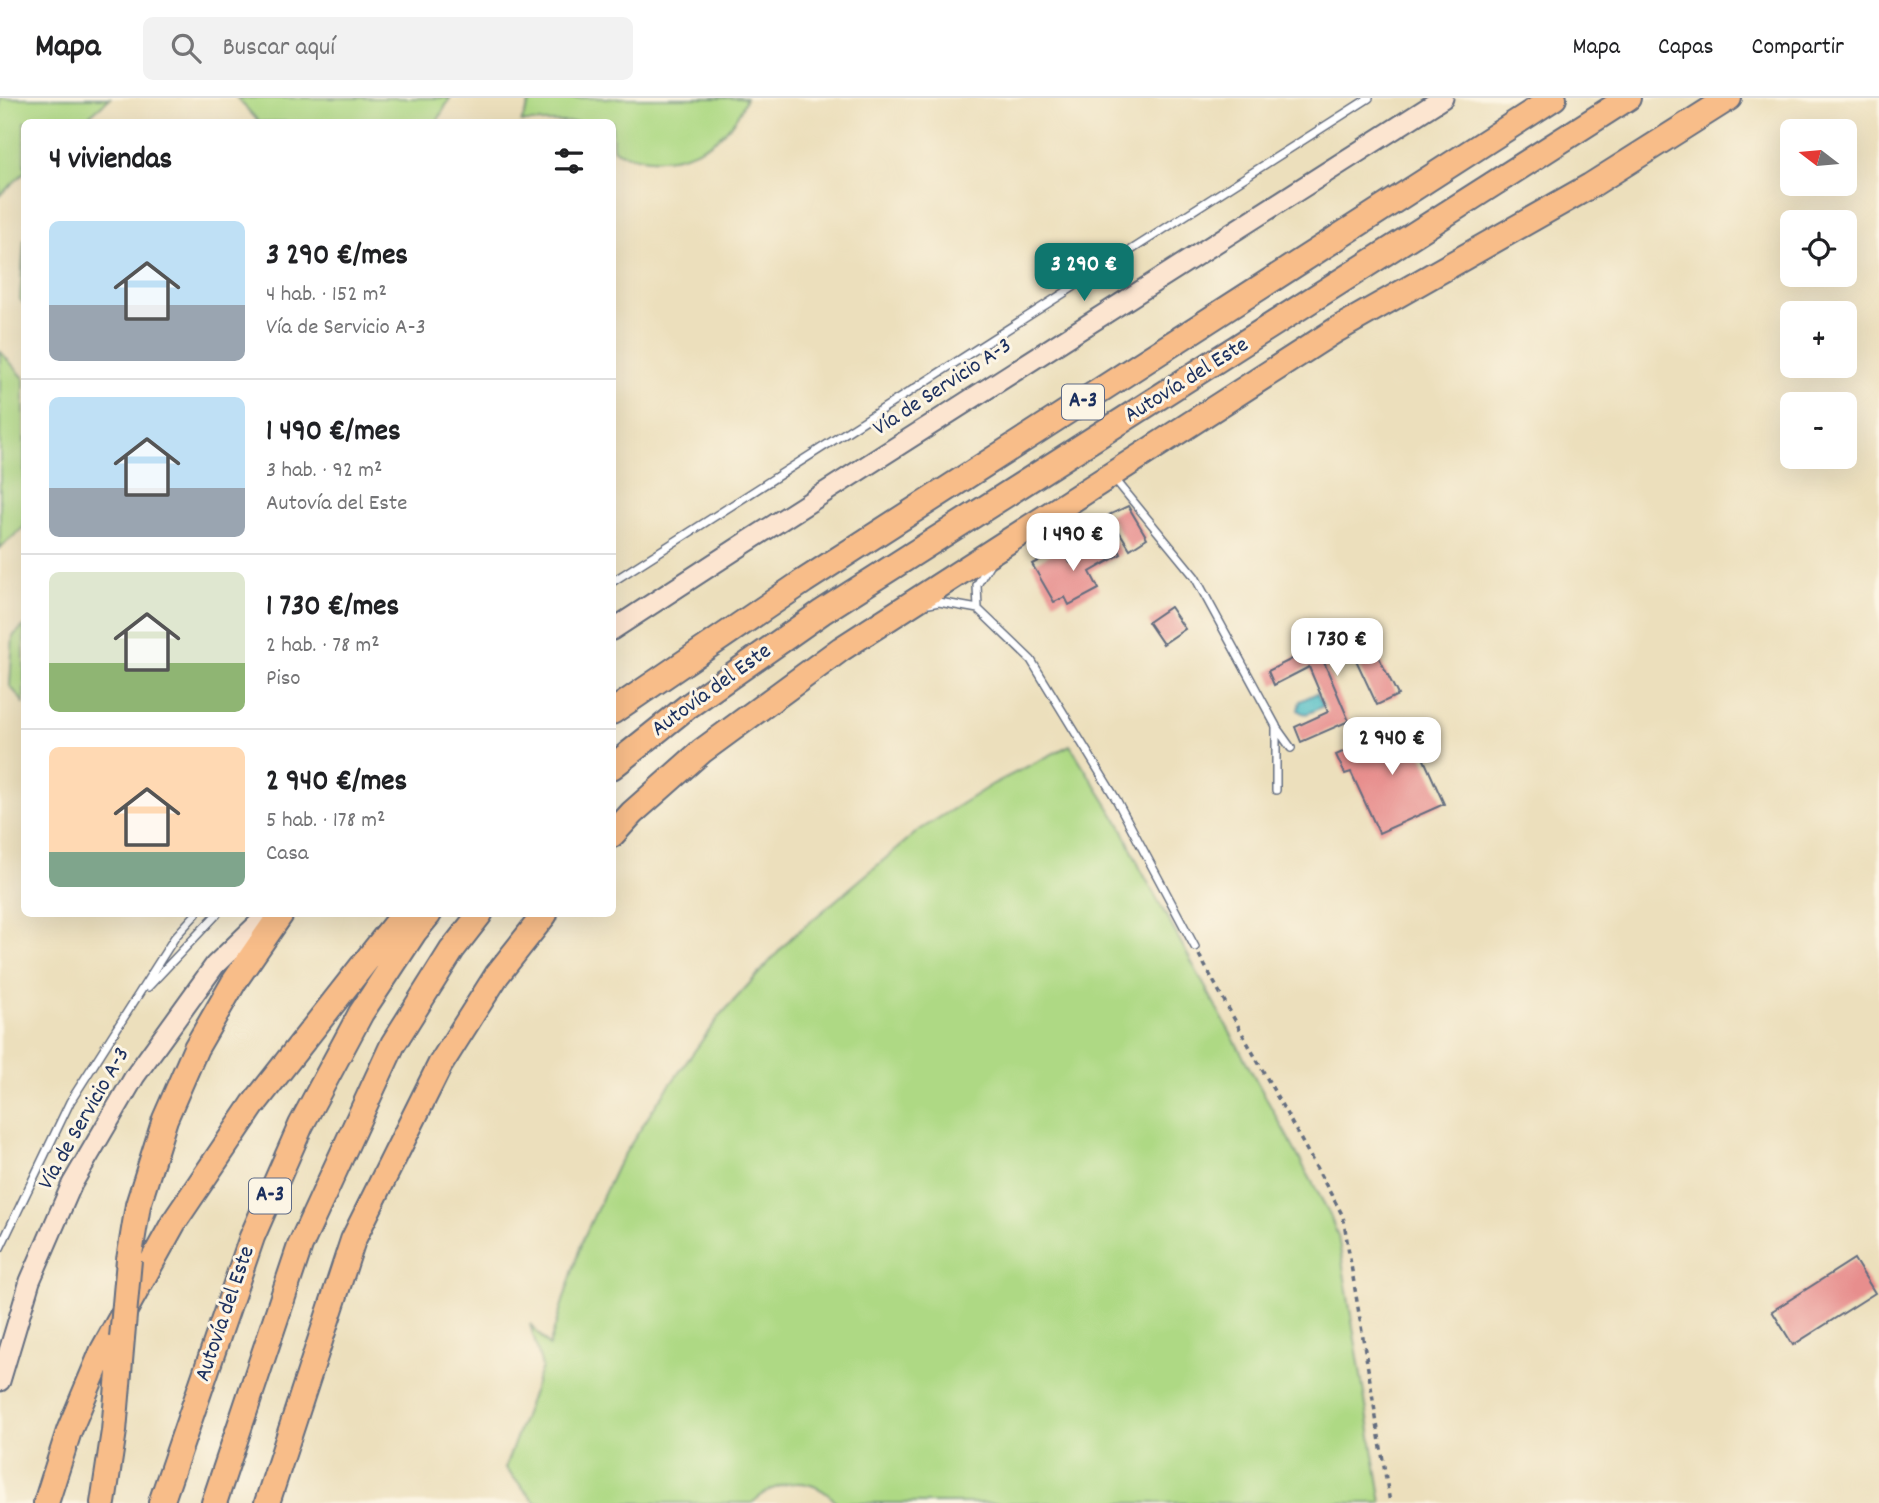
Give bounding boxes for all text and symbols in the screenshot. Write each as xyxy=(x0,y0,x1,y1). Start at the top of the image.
search box xyxy=(143,17,633,80)
text: Mapa xyxy=(35,25,101,72)
icon: search xyxy=(167,29,205,67)
text: Buscar aquí xyxy=(223,30,335,67)
text: Mapa xyxy=(1572,31,1620,65)
text: Capas xyxy=(1658,31,1714,65)
text: Compartir xyxy=(1752,31,1844,65)
north arrow xyxy=(1780,119,1857,196)
map controls xyxy=(1780,119,1857,469)
text: 4 viviendas xyxy=(49,140,172,183)
icon: filters xyxy=(550,142,588,180)
button: locate xyxy=(1780,210,1857,287)
text: 3 290 €/mes xyxy=(266,236,408,279)
pin: 3 290 € xyxy=(1019,244,1149,303)
icon: home xyxy=(105,249,189,333)
text: 3 290 € xyxy=(1051,249,1117,282)
text: 4 hab. · 152 m² xyxy=(266,279,387,312)
button: + xyxy=(1780,301,1857,378)
text: Vía de Servicio A-3 xyxy=(266,312,426,345)
street label: Autovía del Este xyxy=(1118,330,1256,432)
street label: Vía de Servicio A-3 xyxy=(867,331,1019,445)
road number: A-3 xyxy=(1062,384,1104,420)
button: − xyxy=(1780,392,1857,469)
text: 1 490 €/mes xyxy=(266,412,401,455)
icon: home xyxy=(105,425,189,509)
text: 3 hab. · 92 m² xyxy=(266,455,382,488)
text: Autovía del Este xyxy=(266,488,407,521)
pin: 1 490 € xyxy=(1008,514,1138,573)
text: 1 490 € xyxy=(1042,519,1104,552)
text: 1 730 €/mes xyxy=(266,587,399,630)
icon: home xyxy=(105,600,189,684)
pin: 1 730 € xyxy=(1272,618,1402,678)
text: 1 730 € xyxy=(1307,624,1367,657)
text: 2 hab. · 78 m² xyxy=(266,630,380,663)
street label: Autovía del Este xyxy=(645,636,779,746)
text: Piso xyxy=(266,663,301,696)
pin: 2 940 € xyxy=(1327,718,1457,777)
text: 2 940 € xyxy=(1359,723,1425,756)
text: 2 940 €/mes xyxy=(266,762,407,805)
icon: home xyxy=(105,775,189,859)
text: 5 hab. · 178 m² xyxy=(266,805,385,838)
text: Casa xyxy=(266,838,309,871)
street label: Vía de Servicio A-3 xyxy=(31,1042,139,1196)
road number: A-3 xyxy=(249,1178,291,1214)
street label: Autovía del Este xyxy=(187,1242,265,1386)

